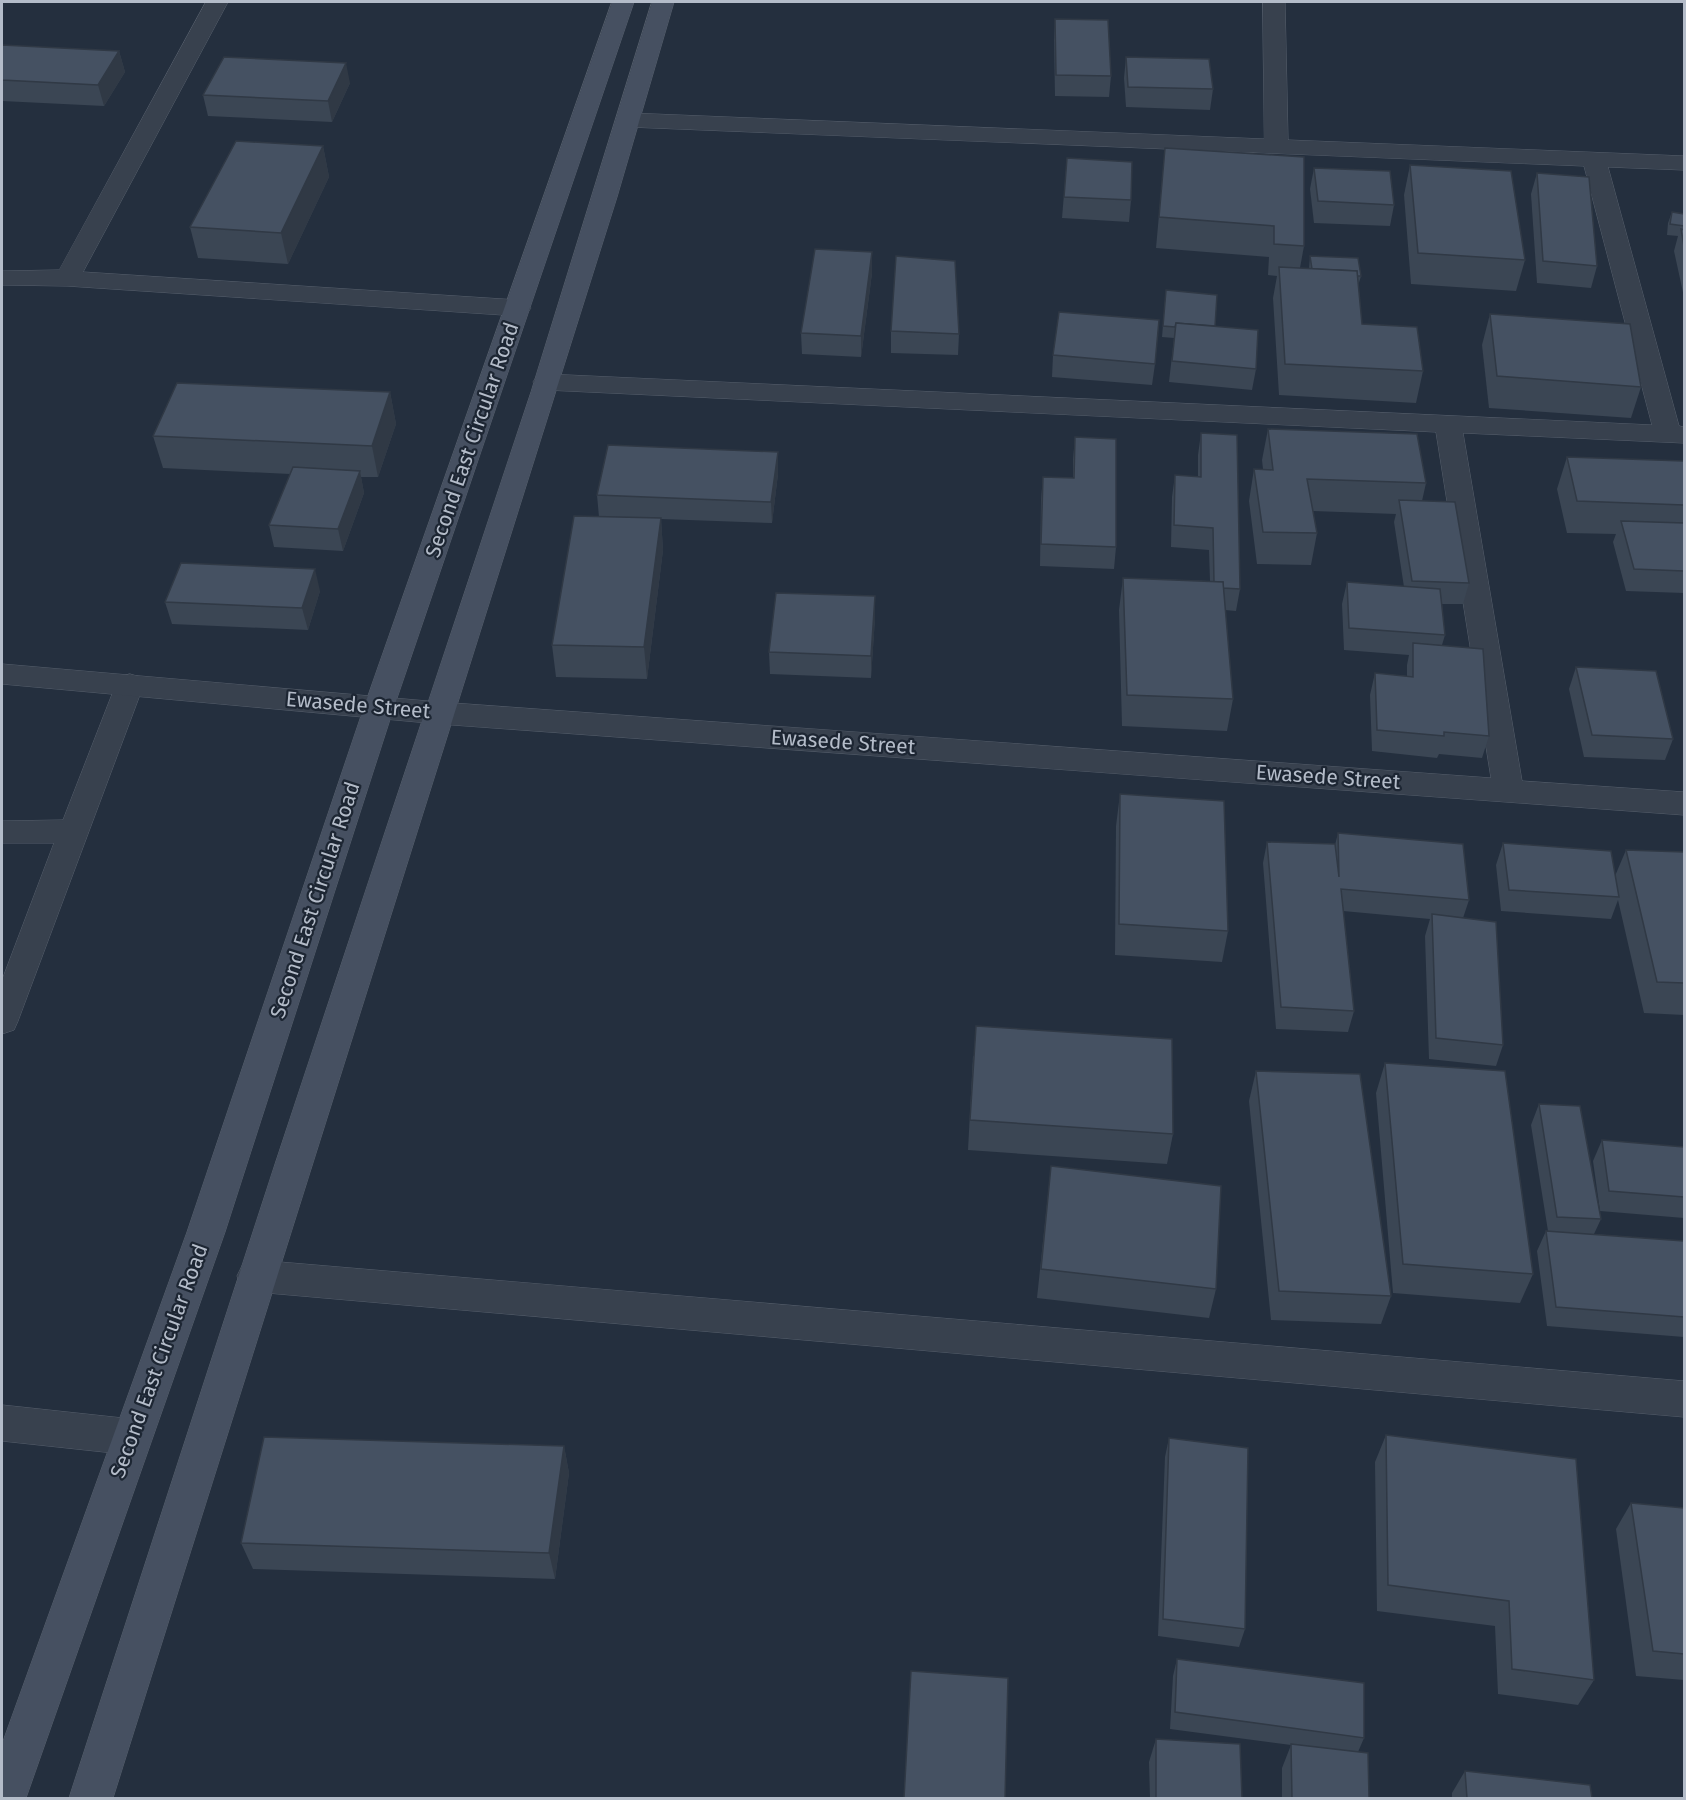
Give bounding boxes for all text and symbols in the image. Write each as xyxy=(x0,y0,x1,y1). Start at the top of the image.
street label: Second East Circular Road xyxy=(419,319,525,561)
street label: Ewasede Street xyxy=(285,686,432,724)
street label: Ewasede Street xyxy=(770,724,917,760)
street label: Ewasede Street xyxy=(1255,759,1402,795)
street label: Second East Circular Road xyxy=(264,778,366,1022)
street label: Second East Circular Road xyxy=(105,1240,213,1482)

